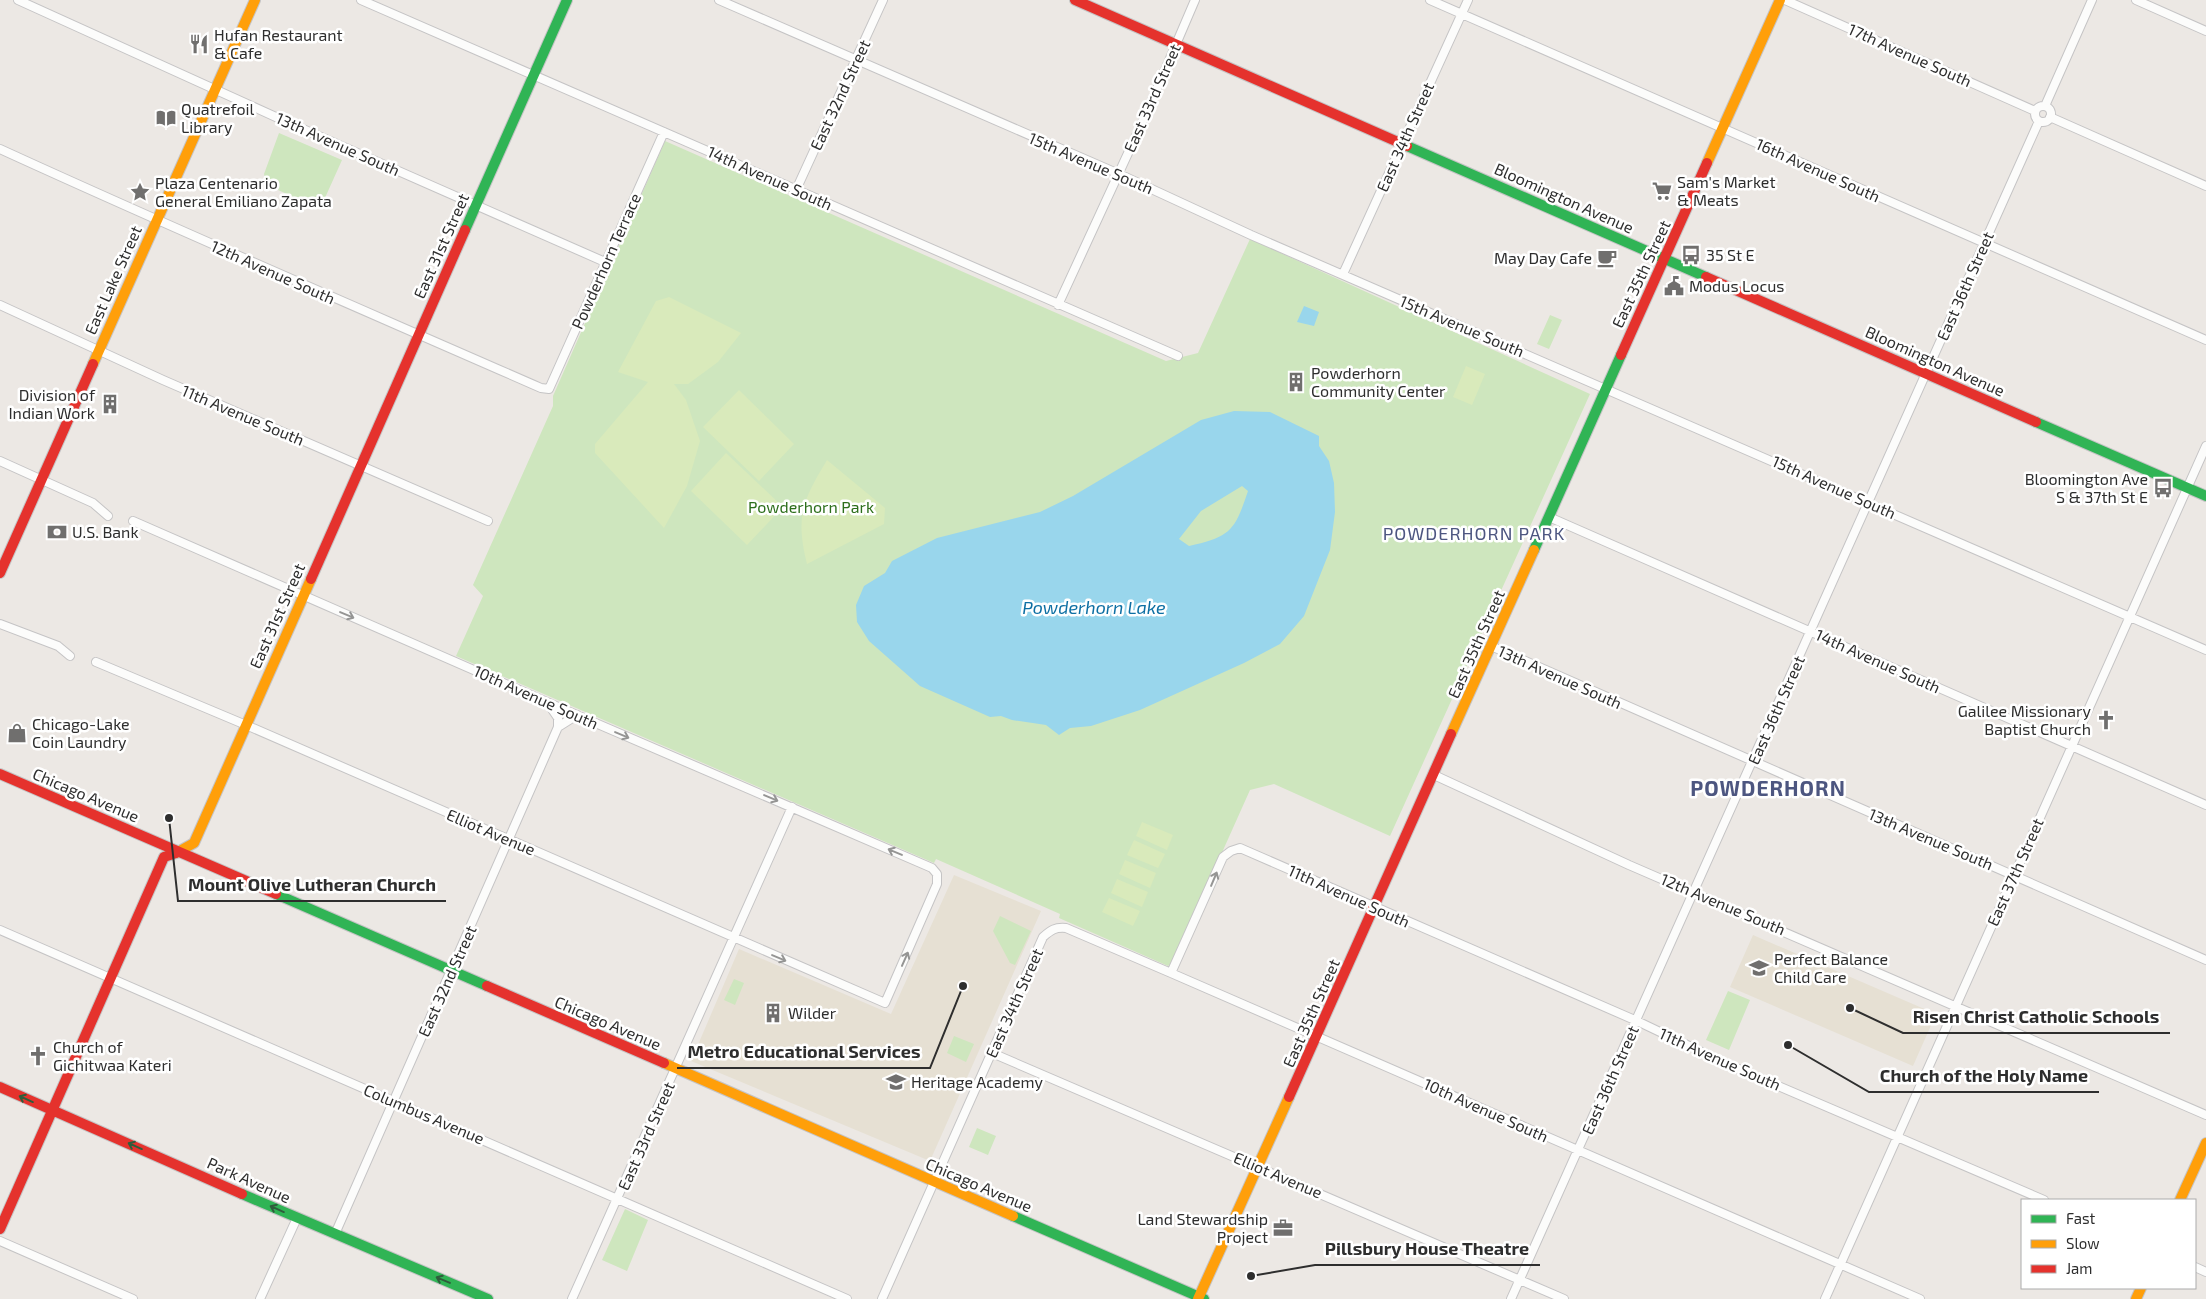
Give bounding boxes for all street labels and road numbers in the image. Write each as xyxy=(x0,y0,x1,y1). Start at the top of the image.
street label: 17th Avenue South xyxy=(1846,19,1975,90)
street label: East 32nd Street xyxy=(806,36,873,153)
street label: East 33rd Street xyxy=(1119,41,1184,155)
street label: East 34th Street xyxy=(1372,79,1437,194)
street label: 13th Avenue South xyxy=(273,108,403,179)
street label: 15th Avenue South xyxy=(1026,128,1156,197)
street label: 16th Avenue South xyxy=(1753,134,1883,205)
street label: 14th Avenue South xyxy=(705,142,836,214)
street label: Bloomington Avenue xyxy=(1492,158,1637,237)
street label: East 31st Street xyxy=(409,190,472,301)
street label: Powderhorn Terrace xyxy=(567,190,644,332)
street label: East 35th Street xyxy=(1607,217,1674,331)
street label: East Lake Street xyxy=(80,222,145,337)
street label: East 36th Street xyxy=(1932,228,1997,343)
street label: 12th Avenue South xyxy=(208,236,338,307)
street label: 15th Avenue South xyxy=(1397,291,1527,360)
street label: Bloomington Avenue xyxy=(1863,321,2008,400)
street label: 11th Avenue South xyxy=(179,380,307,449)
street label: 15th Avenue South xyxy=(1769,451,1899,522)
street label: East 31st Street xyxy=(245,560,308,671)
street label: East 35th Street xyxy=(1443,587,1508,701)
street label: 14th Avenue South xyxy=(1813,625,1944,697)
street label: 13th Avenue South xyxy=(1495,641,1625,712)
street label: East 36th Street xyxy=(1743,652,1808,767)
street label: 10th Avenue South xyxy=(471,661,601,733)
street label: Chicago Avenue xyxy=(30,764,142,826)
street label: Elliot Avenue xyxy=(444,804,538,859)
street label: 13th Avenue South xyxy=(1866,804,1996,873)
street label: East 37th Street xyxy=(1982,815,2047,929)
street label: 11th Avenue South xyxy=(1285,860,1413,931)
street label: 12th Avenue South xyxy=(1658,869,1788,938)
street label: East 32nd Street xyxy=(413,922,480,1039)
street label: East 34th Street xyxy=(981,945,1046,1060)
street label: East 35th Street xyxy=(1278,956,1343,1070)
street label: Chicago Avenue xyxy=(552,992,664,1054)
street label: East 36th Street xyxy=(1577,1022,1642,1137)
street label: 11th Avenue South xyxy=(1656,1023,1784,1094)
street label: 10th Avenue South xyxy=(1421,1074,1551,1146)
street label: East 33rd Street xyxy=(613,1079,678,1193)
street label: Columbus Avenue xyxy=(361,1080,487,1148)
street label: Elliot Avenue xyxy=(1231,1147,1325,1202)
street label: Park Avenue xyxy=(205,1153,294,1206)
street label: Chicago Avenue xyxy=(923,1154,1035,1216)

